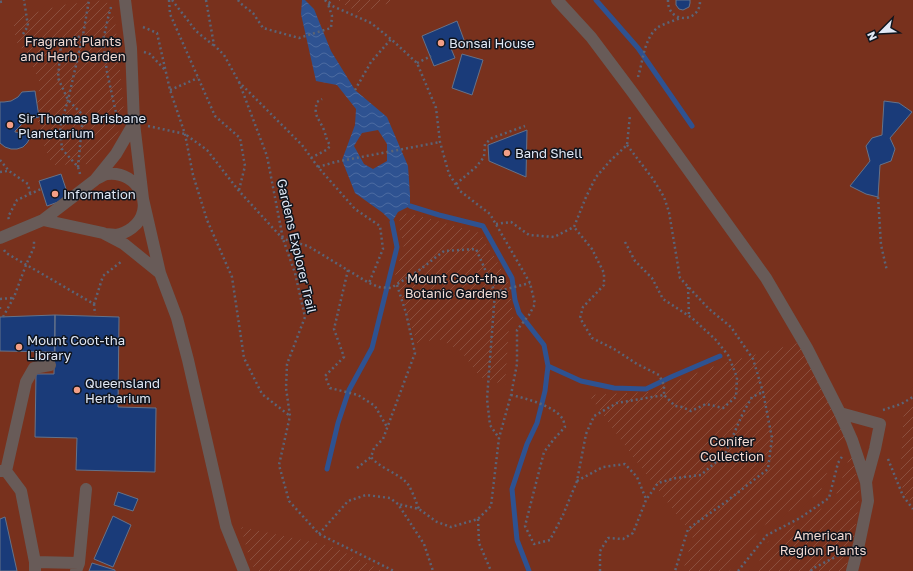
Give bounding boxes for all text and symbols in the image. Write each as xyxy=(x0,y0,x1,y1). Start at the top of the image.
north arrow xyxy=(861,12,901,52)
text: N xyxy=(864,30,879,43)
park label: Fragrant Plants and Herb Garden xyxy=(20,33,126,64)
place label: Bonsai House xyxy=(449,35,534,51)
marker: Bonsai House xyxy=(436,38,446,48)
place label: Sir Thomas Brisbane Planetarium xyxy=(18,110,146,141)
marker: Sir Thomas Brisbane Planetarium xyxy=(5,120,15,130)
place label: Band Shell xyxy=(515,145,582,161)
marker: Band Shell xyxy=(502,148,512,158)
street label: Gardens Explorer Trail xyxy=(274,177,320,315)
place label: Information xyxy=(63,186,136,202)
marker: Information xyxy=(50,189,60,199)
park label: Mount Coot-tha Botanic Gardens xyxy=(405,270,507,301)
place label: Mount Coot-tha Library xyxy=(27,332,125,363)
marker: Mount Coot-tha Library xyxy=(14,342,24,352)
place label: Queensland Herbarium xyxy=(85,375,160,406)
marker: Queensland Herbarium xyxy=(72,385,82,395)
park label: Conifer Collection xyxy=(700,433,764,464)
park label: American Region Plants xyxy=(780,527,866,558)

